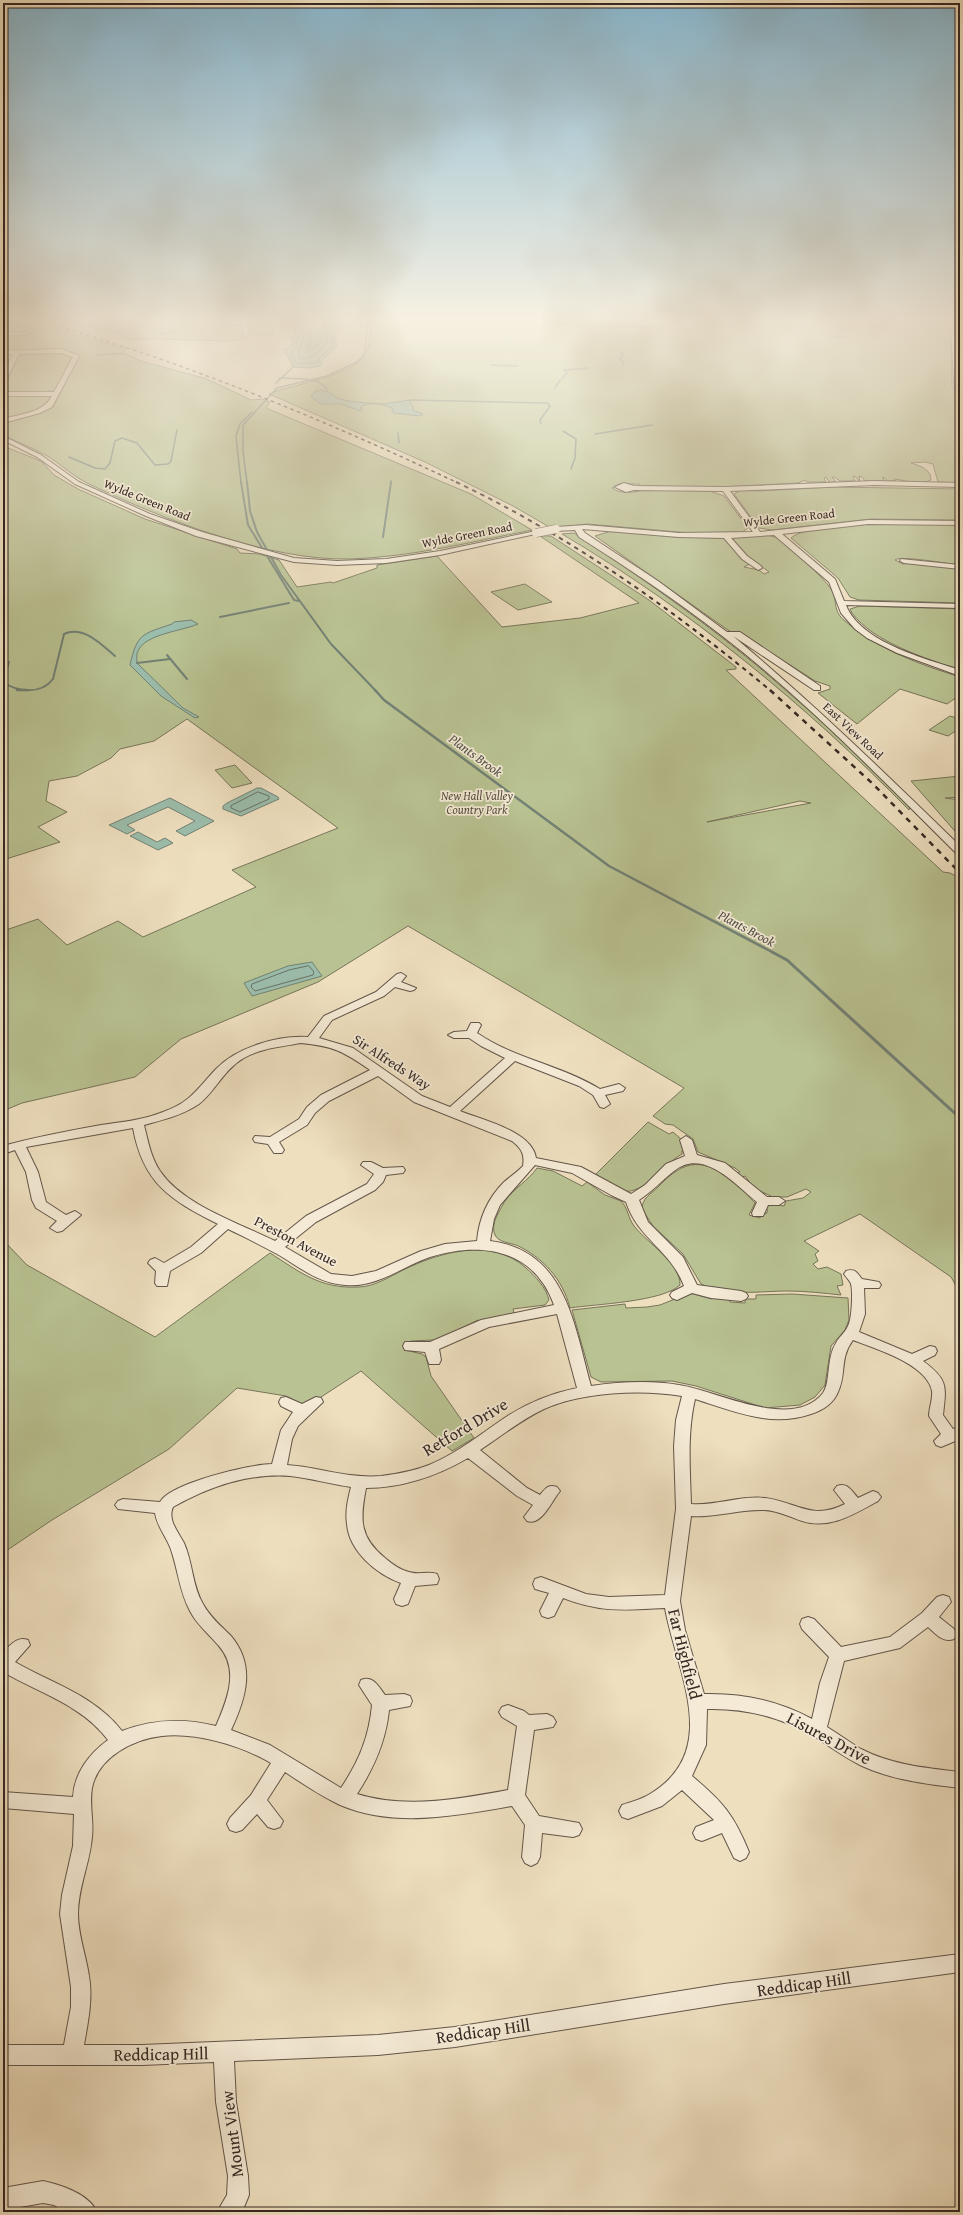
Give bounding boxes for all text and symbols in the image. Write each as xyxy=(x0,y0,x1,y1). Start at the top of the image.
street label: Wylde Green Road xyxy=(101,474,193,525)
street label: Wylde Green Road xyxy=(742,504,836,531)
street label: Wylde Green Road xyxy=(420,517,514,552)
street label: East View Road xyxy=(820,698,888,763)
water label: Plants Brook xyxy=(444,729,506,781)
park label: New Hall Valley Country Park xyxy=(441,787,513,818)
water label: Plants Brook xyxy=(714,905,779,951)
street label: Sir Alfreds Way xyxy=(349,1029,435,1095)
street label: Preston Avenue xyxy=(251,1211,341,1271)
street label: Retford Drive xyxy=(417,1391,512,1462)
street label: Far Highfield xyxy=(662,1606,709,1702)
street label: Lisures Drive xyxy=(783,1705,876,1770)
street label: Reddicap Hill xyxy=(755,1965,853,2002)
street label: Reddicap Hill xyxy=(434,2012,532,2049)
street label: Reddicap Hill xyxy=(113,2040,209,2067)
street label: Mount View xyxy=(214,2089,249,2179)

